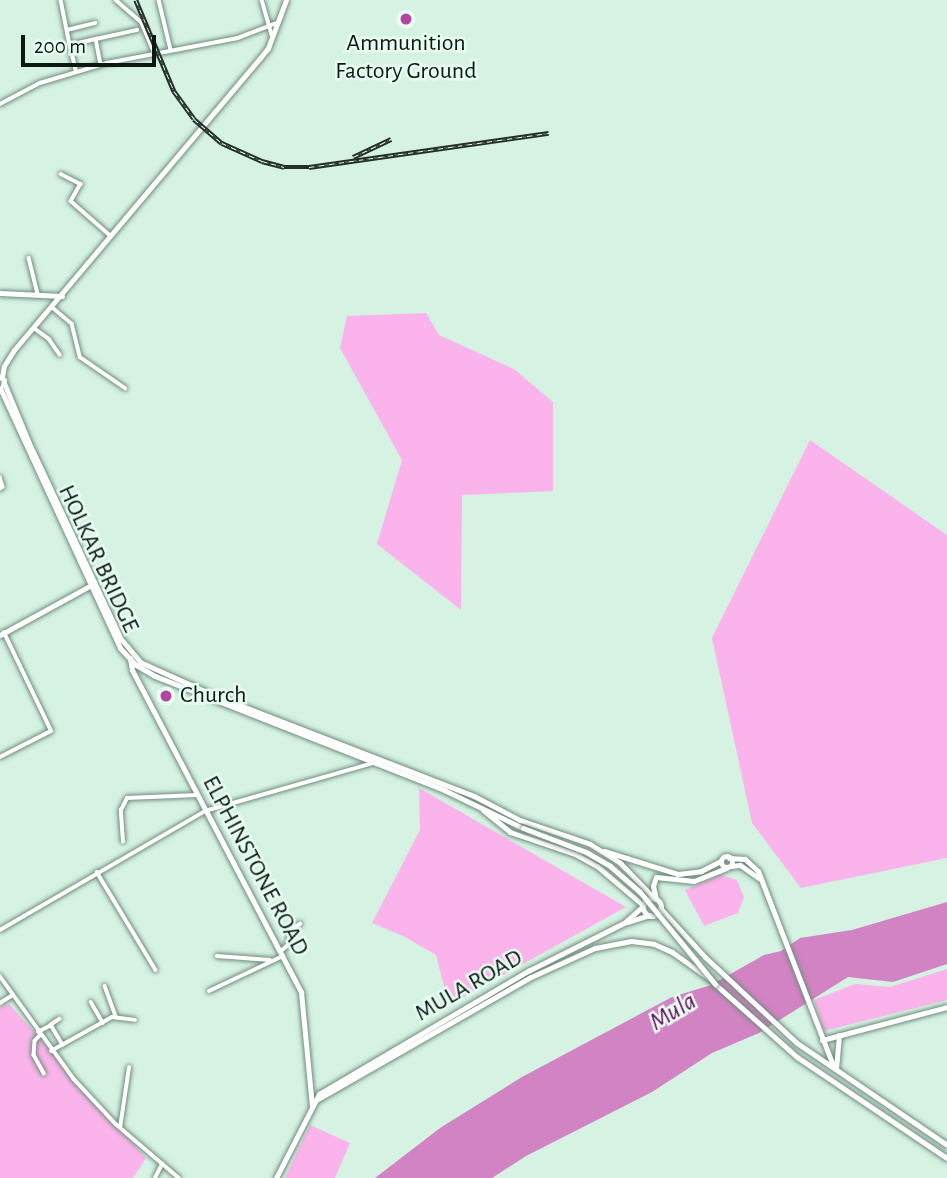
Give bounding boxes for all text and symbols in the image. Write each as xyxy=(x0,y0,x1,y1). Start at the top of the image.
marker: Ammunition Factory Ground xyxy=(398,11,414,27)
scale bar xyxy=(24,21,159,65)
place label: Ammunition Factory Ground xyxy=(335,30,477,86)
text: 200 m xyxy=(34,36,86,57)
street label: HOLKAR BRIDGE xyxy=(51,481,145,637)
place label: Church xyxy=(180,682,246,710)
marker: Church xyxy=(158,688,174,704)
street label: ELPHINSTONE ROAD xyxy=(195,771,315,961)
street label: MULA ROAD xyxy=(410,944,528,1028)
water label: Mula xyxy=(644,986,702,1038)

